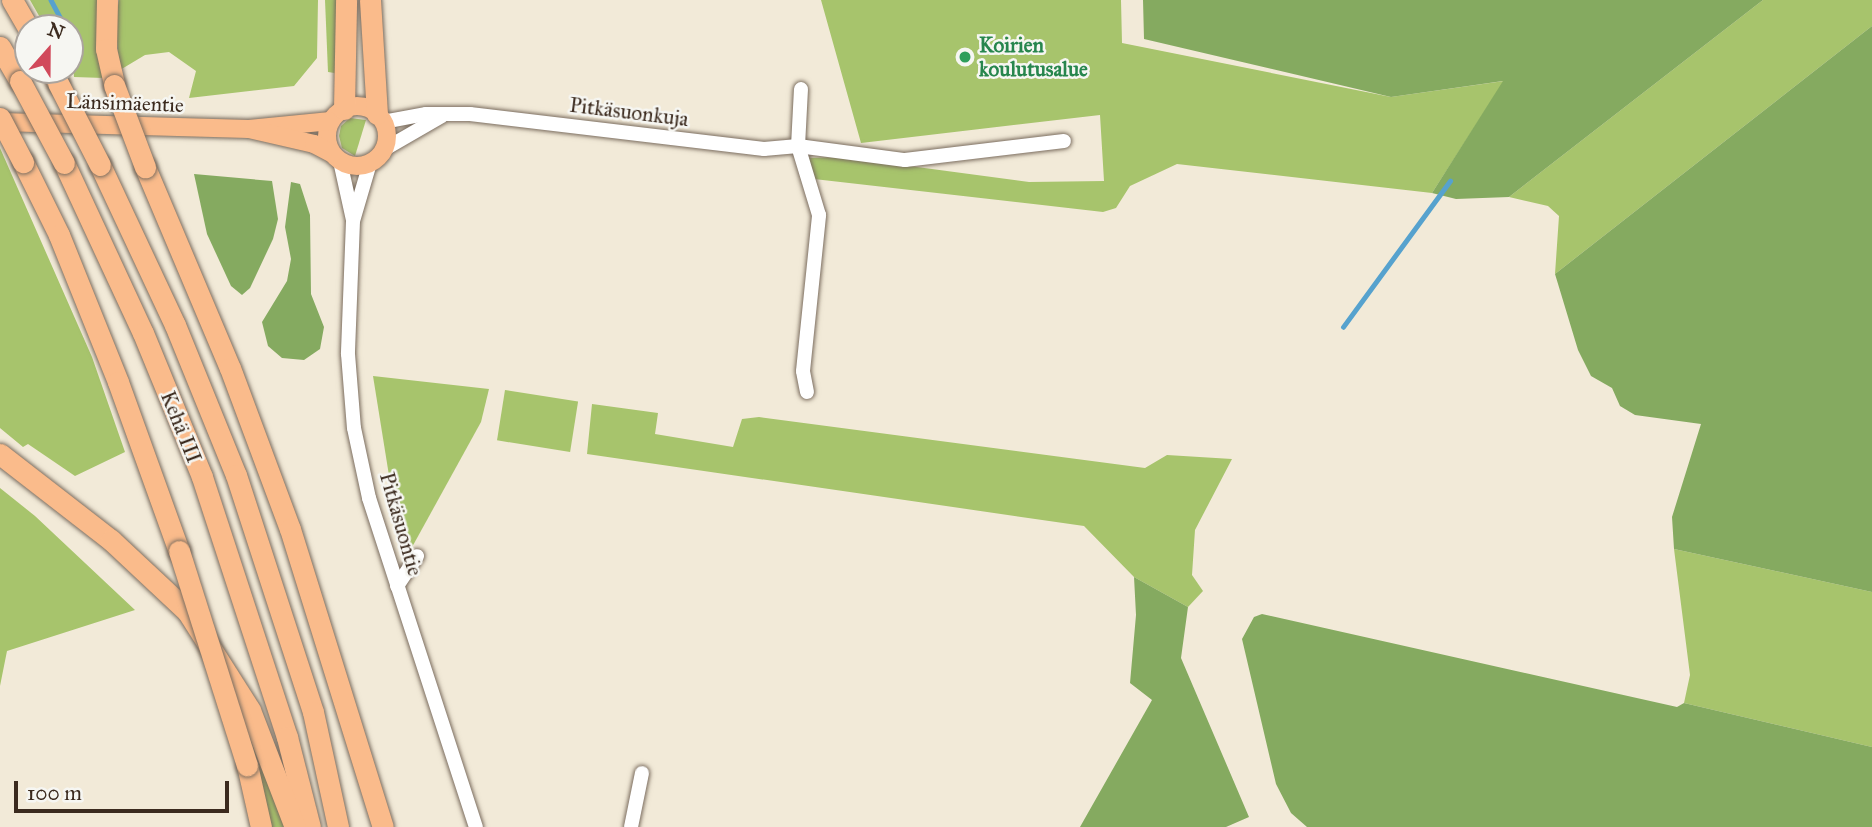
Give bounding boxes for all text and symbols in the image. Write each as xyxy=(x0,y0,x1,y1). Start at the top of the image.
north arrow xyxy=(14,14,84,84)
text: N xyxy=(44,17,68,44)
place label: Koirien koulutusalue xyxy=(979,32,1088,82)
marker: Koirien koulutusalue xyxy=(957,49,973,65)
street label: Länsimäentie xyxy=(66,88,184,118)
street label: Pitkäsuonkuja xyxy=(568,92,690,132)
street label: Kehä III xyxy=(155,387,207,467)
street label: Pitkäsuontie xyxy=(374,469,428,579)
scale bar xyxy=(18,768,233,812)
text: 100 m xyxy=(27,780,82,806)

